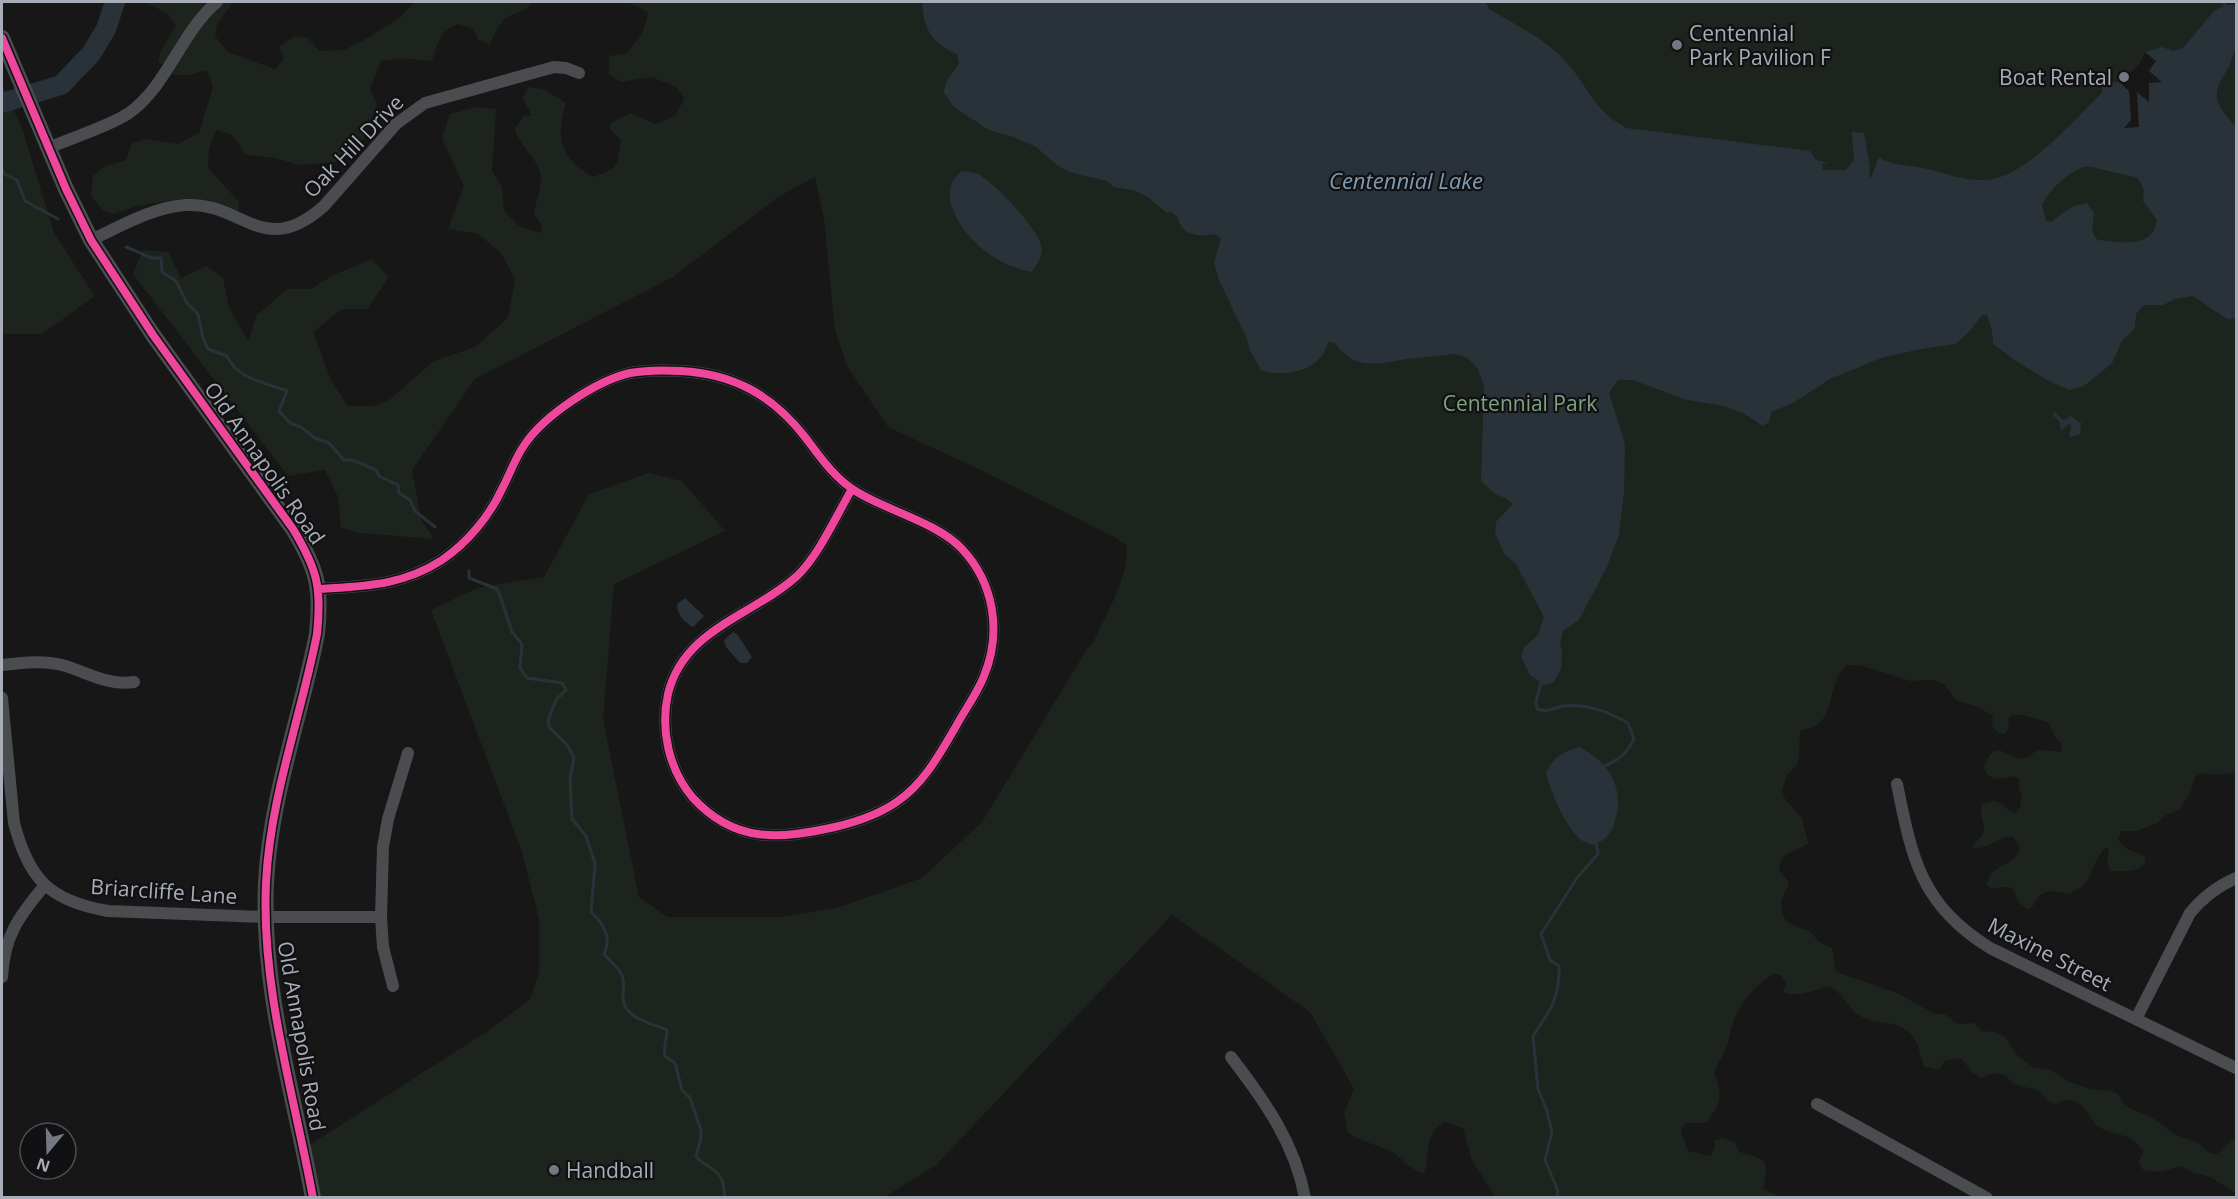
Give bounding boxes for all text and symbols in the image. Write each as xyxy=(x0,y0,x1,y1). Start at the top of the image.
place label: Centennial Park Pavilion F xyxy=(1689,19,1831,71)
marker: Centennial Park Pavilion F xyxy=(1670,38,1684,52)
place label: Boat Rental xyxy=(1999,63,2112,91)
marker: Boat Rental xyxy=(2117,70,2131,84)
street label: Oak Hill Drive xyxy=(297,89,409,203)
water label: Centennial Lake xyxy=(1329,165,1483,195)
street label: Old Annapolis Road xyxy=(198,376,332,550)
park label: Centennial Park xyxy=(1443,389,1597,417)
street label: Briarcliffe Lane xyxy=(90,872,238,910)
street label: Maxine Street xyxy=(1983,911,2117,997)
street label: Old Annapolis Road xyxy=(272,939,332,1133)
north arrow xyxy=(18,1121,78,1181)
text: N xyxy=(33,1153,53,1178)
place label: Handball xyxy=(566,1156,654,1184)
marker: Handball xyxy=(547,1163,561,1177)

